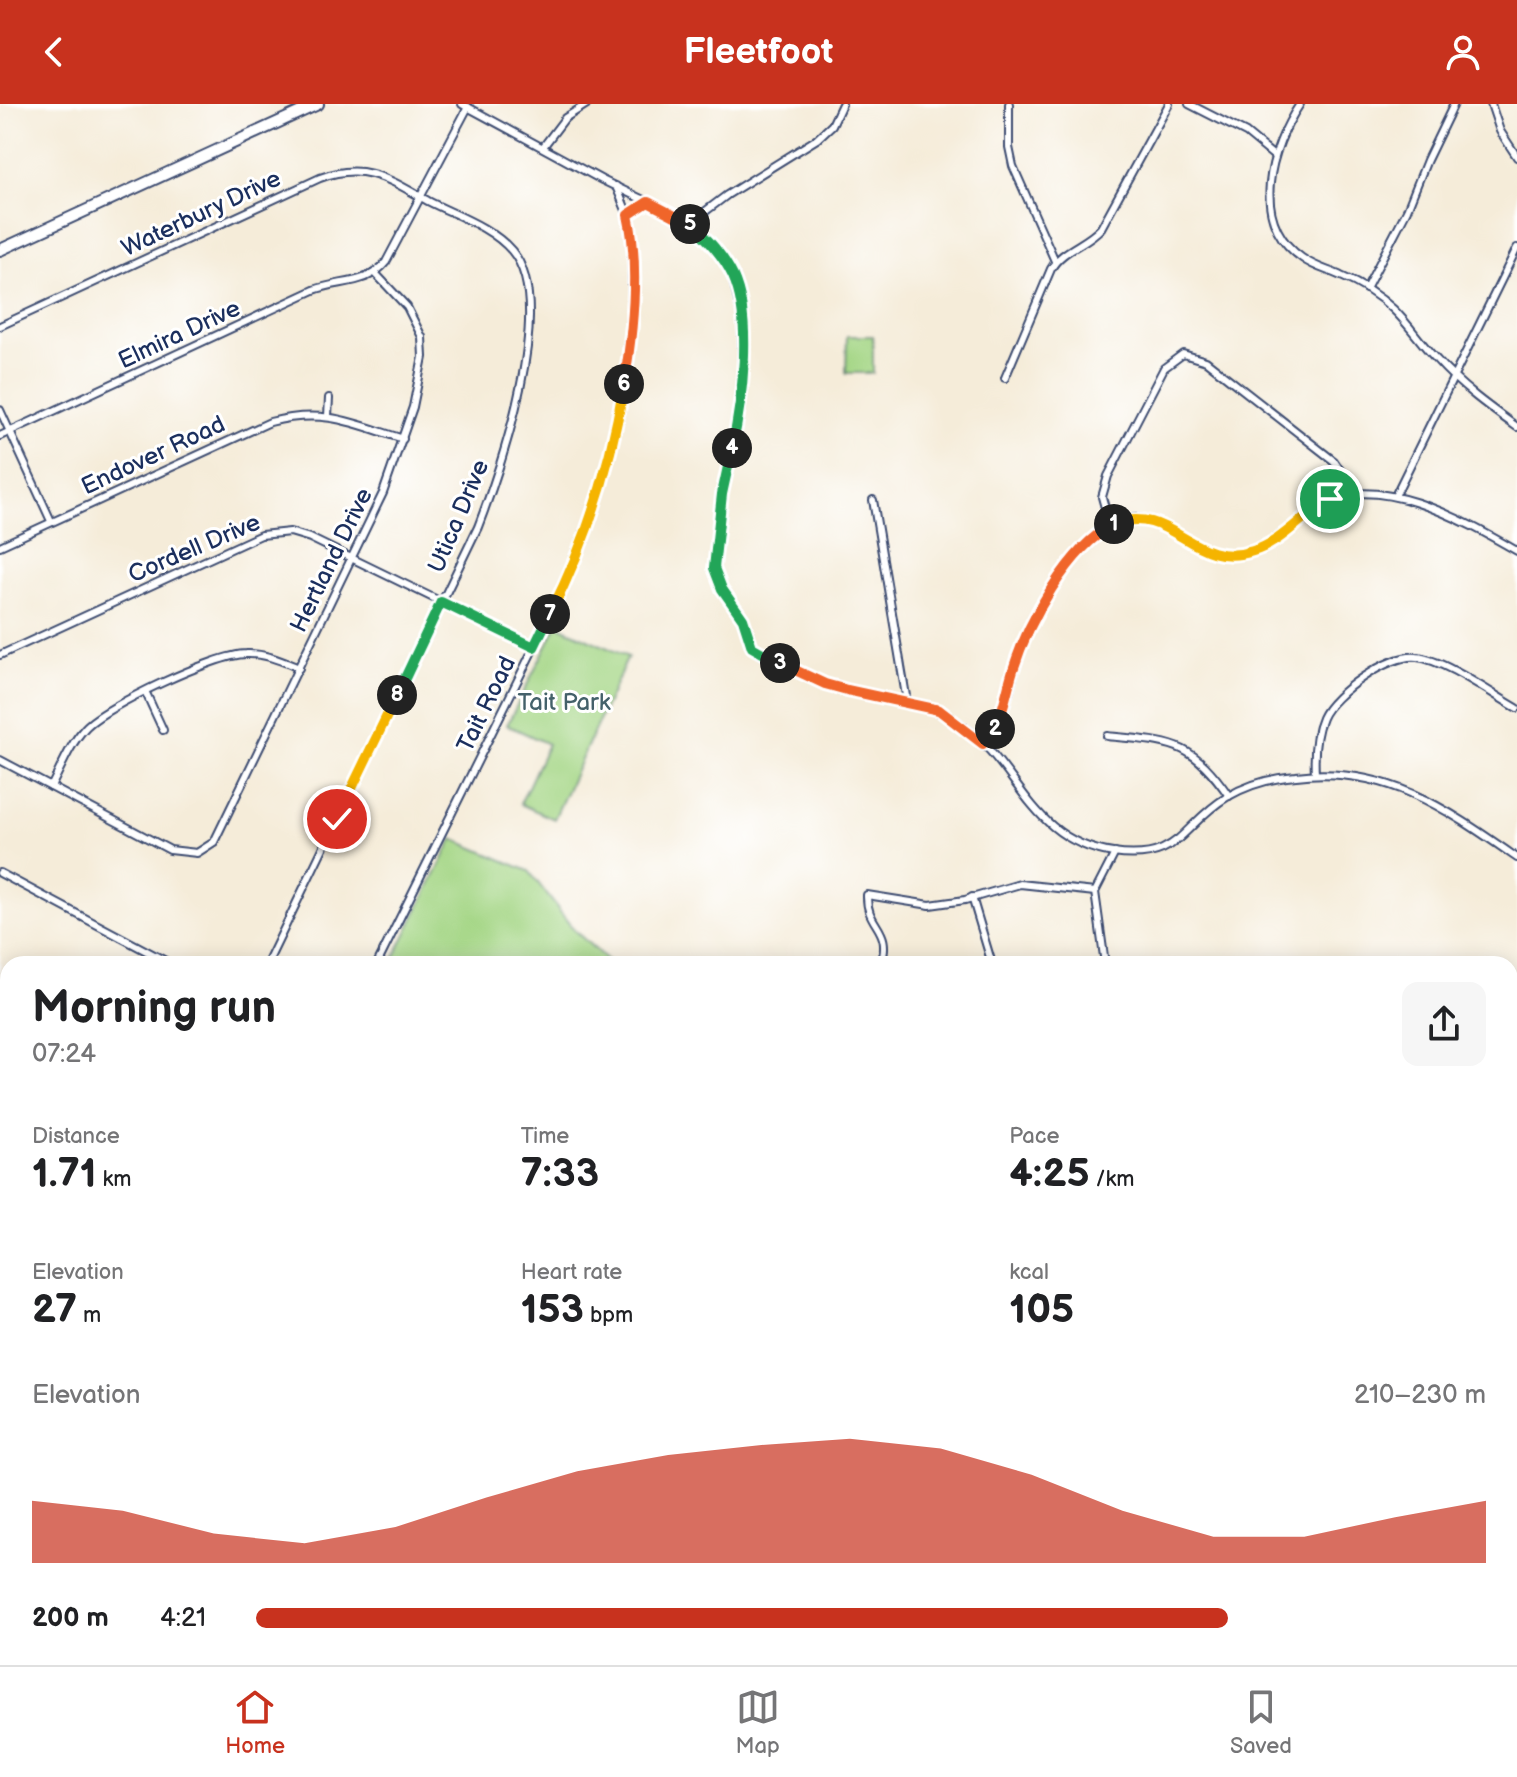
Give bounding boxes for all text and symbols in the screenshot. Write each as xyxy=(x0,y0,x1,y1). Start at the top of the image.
icon: back xyxy=(32,30,76,74)
icon: person xyxy=(1441,30,1485,74)
text: Fleetfoot xyxy=(684,31,833,74)
street label: Waterbury Drive xyxy=(117,164,285,263)
pin: 5 xyxy=(670,204,710,244)
text: 5 xyxy=(684,210,696,237)
street label: Elmira Drive xyxy=(114,294,245,375)
pin: 6 xyxy=(604,364,644,404)
text: 6 xyxy=(617,370,631,397)
street label: Endover Road xyxy=(77,410,230,501)
pin: 4 xyxy=(712,428,752,468)
text: 4 xyxy=(726,434,738,461)
street label: Utica Drive xyxy=(422,455,495,577)
pin xyxy=(1296,465,1364,533)
icon: arrive xyxy=(1308,477,1352,521)
street label: Hertland Drive xyxy=(284,483,379,637)
pin: 1 xyxy=(1094,504,1134,544)
street label: Cordell Drive xyxy=(124,508,265,589)
text: 1 xyxy=(1109,510,1119,537)
pin: 7 xyxy=(530,594,570,634)
text: 7 xyxy=(544,600,556,627)
pin: 3 xyxy=(760,643,800,683)
text: 3 xyxy=(774,649,786,676)
street label: Tait Road xyxy=(451,652,522,757)
pin: 8 xyxy=(377,675,417,715)
text: 8 xyxy=(390,681,404,708)
park label: Tait Park xyxy=(517,688,611,717)
pin: 2 xyxy=(975,709,1015,749)
text: 2 xyxy=(988,715,1002,742)
pin xyxy=(303,785,371,853)
icon: check xyxy=(315,797,359,841)
text: Morning run xyxy=(32,982,276,1035)
button: share xyxy=(1402,982,1486,1066)
text: 07:24 xyxy=(32,1039,96,1070)
text: Distance xyxy=(32,1123,120,1150)
text: Time xyxy=(521,1123,569,1150)
text: Pace xyxy=(1009,1123,1060,1150)
text: 1.71 xyxy=(32,1150,97,1198)
text: 7:33 xyxy=(521,1150,599,1198)
text: 4:25 xyxy=(1009,1150,1090,1198)
text: km xyxy=(97,1166,131,1193)
text: /km xyxy=(1090,1166,1134,1193)
text: Elevation xyxy=(32,1259,124,1286)
text: Heart rate xyxy=(521,1259,622,1286)
text: kcal xyxy=(1009,1259,1049,1286)
text: 27 xyxy=(32,1286,77,1334)
text: 153 xyxy=(521,1286,584,1334)
text: 105 xyxy=(1009,1286,1074,1334)
text: m xyxy=(77,1302,101,1329)
text: bpm xyxy=(584,1302,633,1329)
text: Elevation xyxy=(32,1380,140,1411)
text: 210–230 m xyxy=(1354,1380,1486,1411)
text: 200 m xyxy=(32,1603,109,1634)
text: 4:21 xyxy=(160,1603,206,1634)
tab: Home xyxy=(225,1685,285,1760)
tab: Map xyxy=(735,1685,780,1760)
tab: Saved xyxy=(1230,1685,1292,1760)

